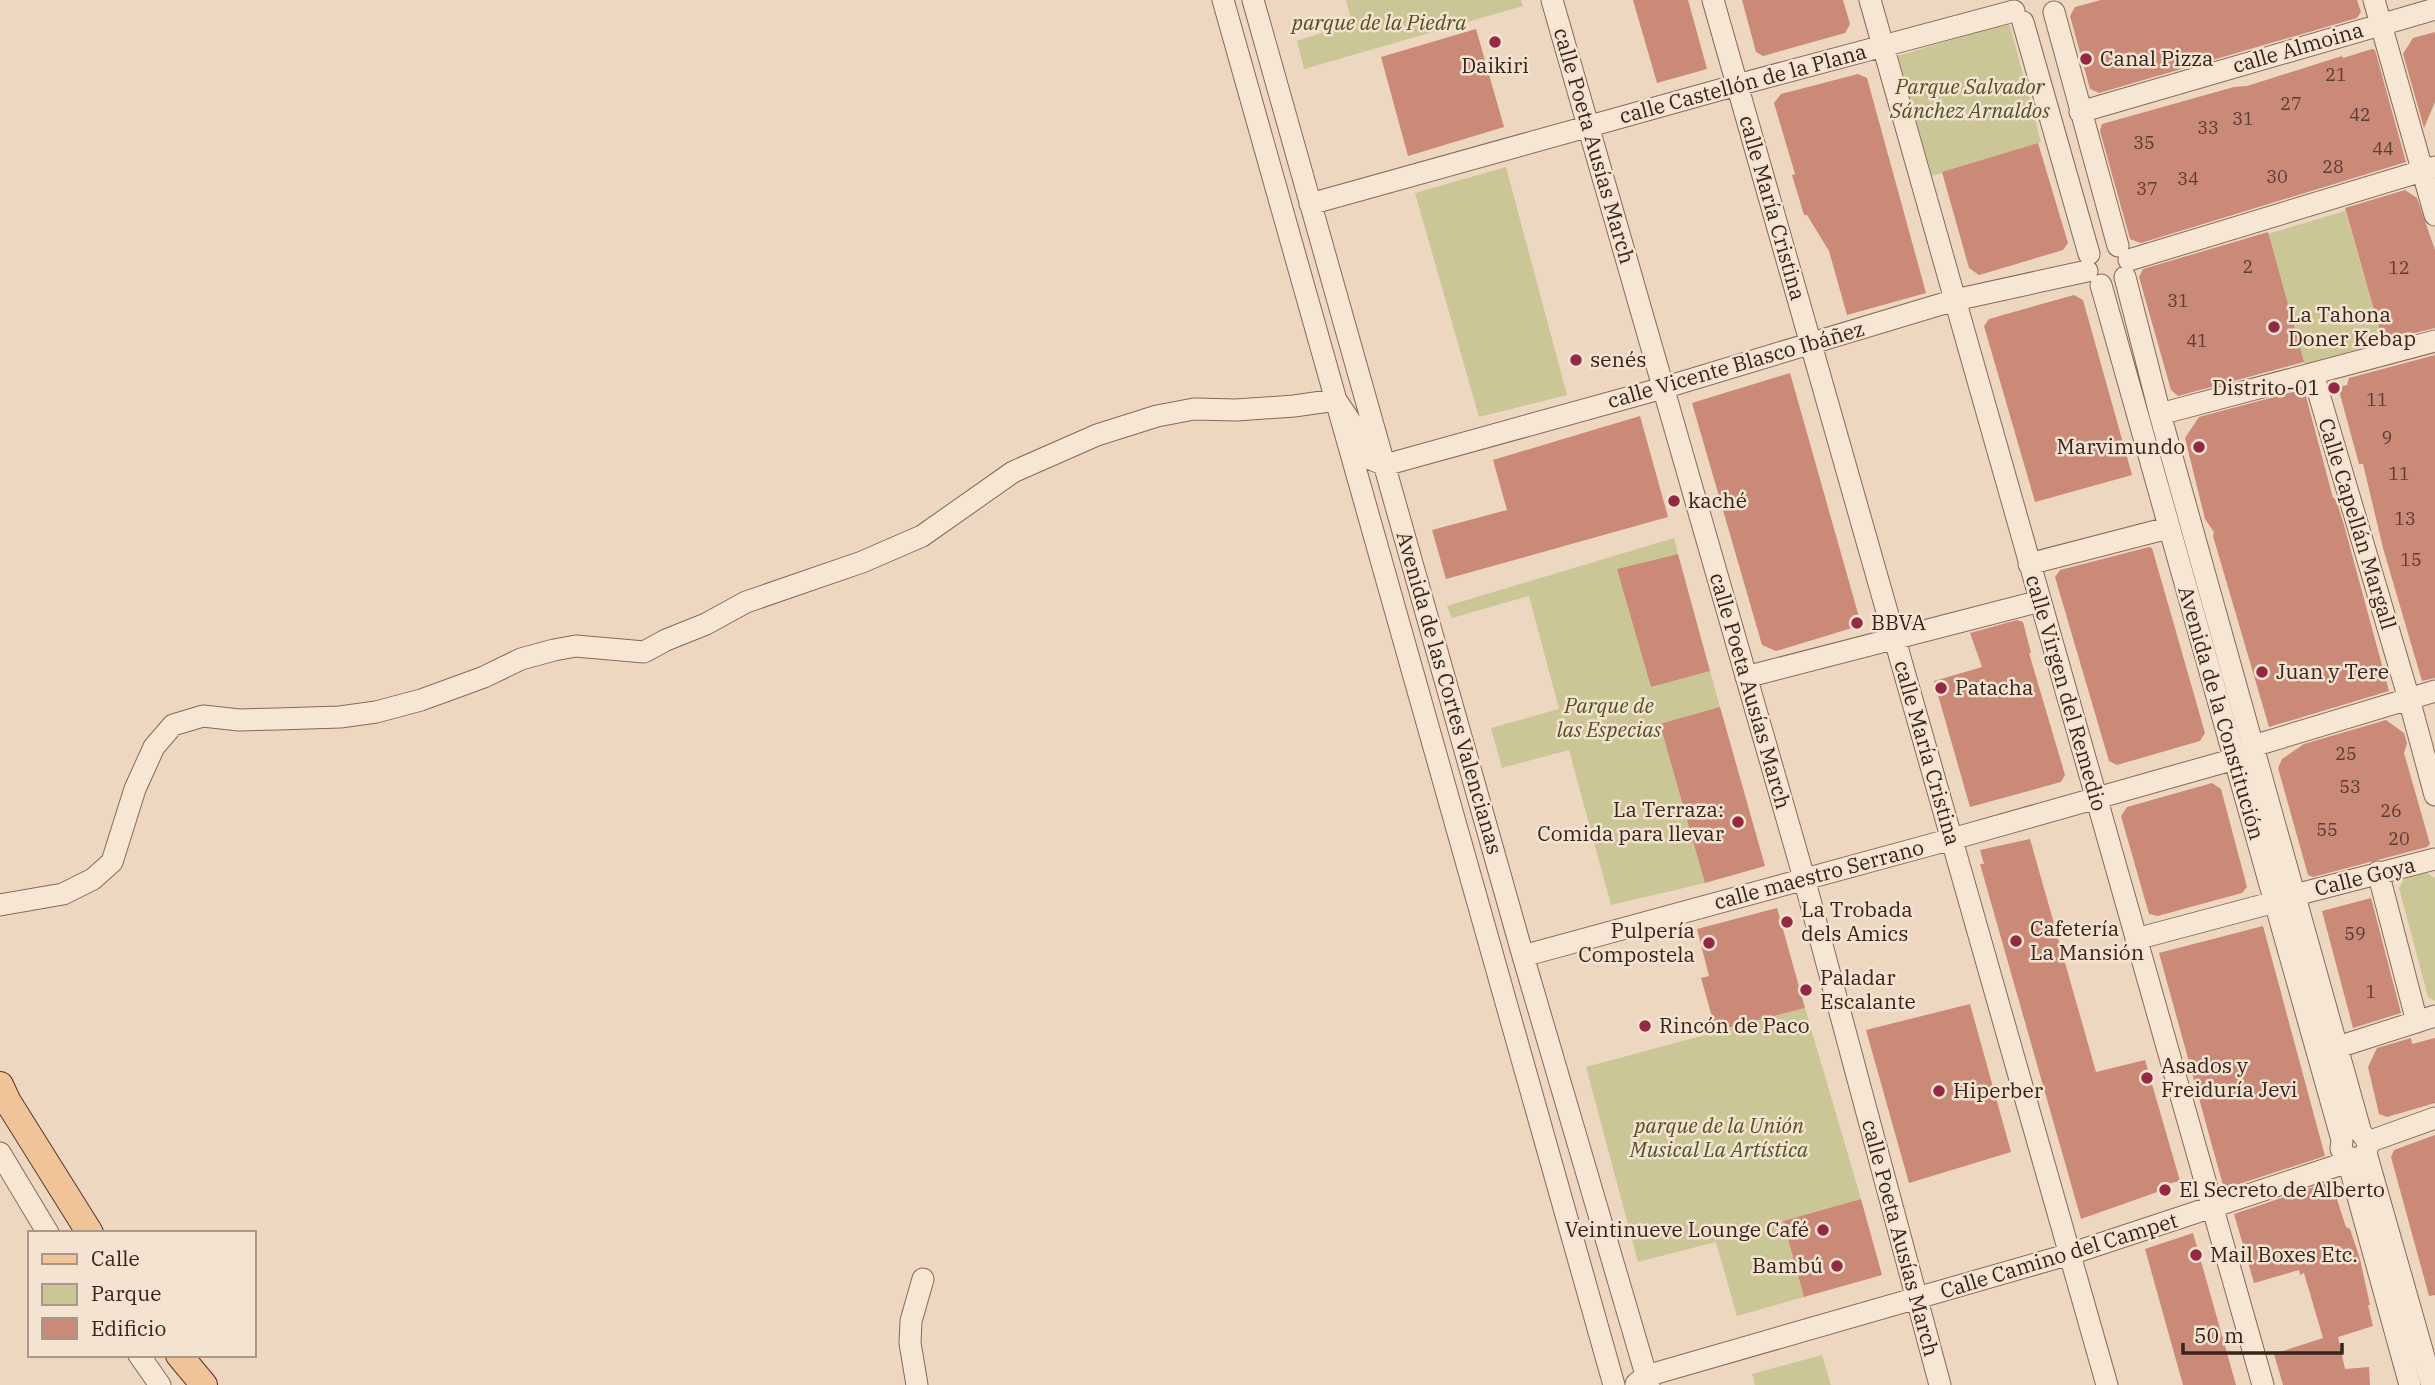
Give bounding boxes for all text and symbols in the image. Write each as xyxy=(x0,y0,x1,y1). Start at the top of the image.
park label: parque de la Piedra xyxy=(1290,8,1467,36)
street label: calle Almoina xyxy=(2229,15,2366,79)
street label: calle Poeta Ausías March xyxy=(1548,25,1642,267)
marker: Daikiri xyxy=(1487,34,1503,50)
street label: calle Castellón de la Plana xyxy=(1616,37,1869,130)
place label: Canal Pizza xyxy=(2100,44,2213,72)
place label: Daikiri xyxy=(1461,51,1529,79)
marker: Canal Pizza xyxy=(2078,51,2094,67)
house number: 21 xyxy=(2325,63,2347,86)
park label: Parque Salvador Sánchez Arnaldos xyxy=(1889,72,2050,124)
house number: 27 xyxy=(2280,92,2302,115)
house number: 42 xyxy=(2349,103,2371,126)
house number: 31 xyxy=(2232,107,2254,130)
street label: calle María Cristina xyxy=(1733,112,1813,304)
house number: 33 xyxy=(2197,116,2219,139)
house number: 35 xyxy=(2133,131,2155,154)
house number: 44 xyxy=(2372,137,2394,160)
house number: 28 xyxy=(2322,155,2344,178)
house number: 30 xyxy=(2266,165,2288,188)
house number: 34 xyxy=(2177,167,2199,190)
house number: 37 xyxy=(2136,177,2158,200)
house number: 2 xyxy=(2243,255,2253,278)
house number: 12 xyxy=(2388,256,2410,279)
house number: 31 xyxy=(2167,289,2189,312)
place label: La Tahona Doner Kebap xyxy=(2288,300,2416,352)
street label: calle Vicente Blasco Ibáñez xyxy=(1604,314,1867,414)
marker: La Tahona Doner Kebap xyxy=(2266,319,2282,335)
house number: 41 xyxy=(2186,329,2208,352)
place label: senés xyxy=(1590,345,1646,373)
marker: senés xyxy=(1568,352,1584,368)
place label: Distrito-01 xyxy=(2212,373,2320,401)
marker: Distrito-01 xyxy=(2326,380,2342,396)
house number: 11 xyxy=(2366,388,2388,411)
street label: Calle Capellán Margall xyxy=(2312,415,2403,633)
house number: 9 xyxy=(2382,426,2392,449)
place label: Marvimundo xyxy=(2056,432,2185,460)
marker: Marvimundo xyxy=(2191,439,2207,455)
house number: 11 xyxy=(2388,462,2410,485)
place label: kaché xyxy=(1688,486,1747,514)
marker: kaché xyxy=(1666,493,1682,509)
house number: 13 xyxy=(2394,507,2416,530)
street label: Avenida de las Cortes Valencianas xyxy=(1390,528,1510,857)
house number: 15 xyxy=(2400,548,2422,571)
street label: calle Poeta Ausías March xyxy=(1704,570,1798,812)
street label: calle Virgen del Remedio xyxy=(2020,571,2114,814)
street label: Avenida de la Constitución xyxy=(2172,583,2272,843)
place label: BBVA xyxy=(1871,608,1926,636)
marker: BBVA xyxy=(1849,615,1865,631)
street label: calle María Cristina xyxy=(1888,657,1968,849)
place label: Juan y Tere xyxy=(2276,657,2389,685)
marker: Juan y Tere xyxy=(2254,664,2270,680)
place label: Patacha xyxy=(1955,673,2033,701)
marker: Patacha xyxy=(1933,680,1949,696)
park label: Parque de las Especias xyxy=(1557,691,1662,743)
house number: 25 xyxy=(2335,742,2357,765)
house number: 53 xyxy=(2339,775,2361,798)
place label: La Terraza: Comida para llevar xyxy=(1537,795,1725,847)
house number: 26 xyxy=(2380,799,2402,822)
marker: La Terraza: Comida para llevar xyxy=(1730,814,1746,830)
house number: 55 xyxy=(2316,818,2338,841)
house number: 20 xyxy=(2388,827,2410,850)
street label: calle maestro Serrano xyxy=(1711,833,1927,916)
street label: Calle Goya xyxy=(2311,850,2418,902)
place label: La Trobada dels Amics xyxy=(1801,895,1913,947)
marker: La Trobada dels Amics xyxy=(1779,914,1795,930)
place label: Cafetería La Mansión xyxy=(2030,914,2144,966)
place label: Pulpería Compostela xyxy=(1578,916,1695,968)
house number: 59 xyxy=(2344,922,2366,945)
marker: Cafetería La Mansión xyxy=(2008,933,2024,949)
marker: Pulpería Compostela xyxy=(1701,935,1717,951)
place label: Paladar Escalante xyxy=(1820,963,1916,1015)
house number: 1 xyxy=(2366,980,2376,1003)
marker: Paladar Escalante xyxy=(1798,982,1814,998)
place label: Rincón de Paco xyxy=(1659,1011,1810,1039)
marker: Rincón de Paco xyxy=(1637,1018,1653,1034)
place label: Asados y Freiduría Jevi xyxy=(2161,1051,2297,1103)
marker: Asados y Freiduría Jevi xyxy=(2139,1070,2155,1086)
place label: Hiperber xyxy=(1953,1076,2044,1104)
marker: Hiperber xyxy=(1931,1083,1947,1099)
park label: parque de la Unión Musical La Artística xyxy=(1629,1111,1809,1163)
street label: calle Poeta Ausías March xyxy=(1856,1116,1946,1359)
place label: El Secreto de Alberto xyxy=(2179,1175,2385,1203)
marker: El Secreto de Alberto xyxy=(2157,1182,2173,1198)
street label: Calle Camino del Campet xyxy=(1936,1206,2181,1305)
place label: Veintinueve Lounge Café xyxy=(1565,1215,1809,1243)
marker: Veintinueve Lounge Café xyxy=(1815,1222,1831,1238)
legend xyxy=(28,1231,256,1357)
place label: Mail Boxes Etc. xyxy=(2210,1240,2358,1268)
text: Calle xyxy=(91,1244,140,1272)
marker: Mail Boxes Etc. xyxy=(2188,1247,2204,1263)
place label: Bambú xyxy=(1752,1251,1823,1279)
marker: Bambú xyxy=(1829,1258,1845,1274)
text: Parque xyxy=(91,1279,161,1307)
scale bar xyxy=(2183,1312,2342,1356)
text: Edificio xyxy=(91,1314,166,1342)
text: 50 m xyxy=(2194,1321,2244,1349)

